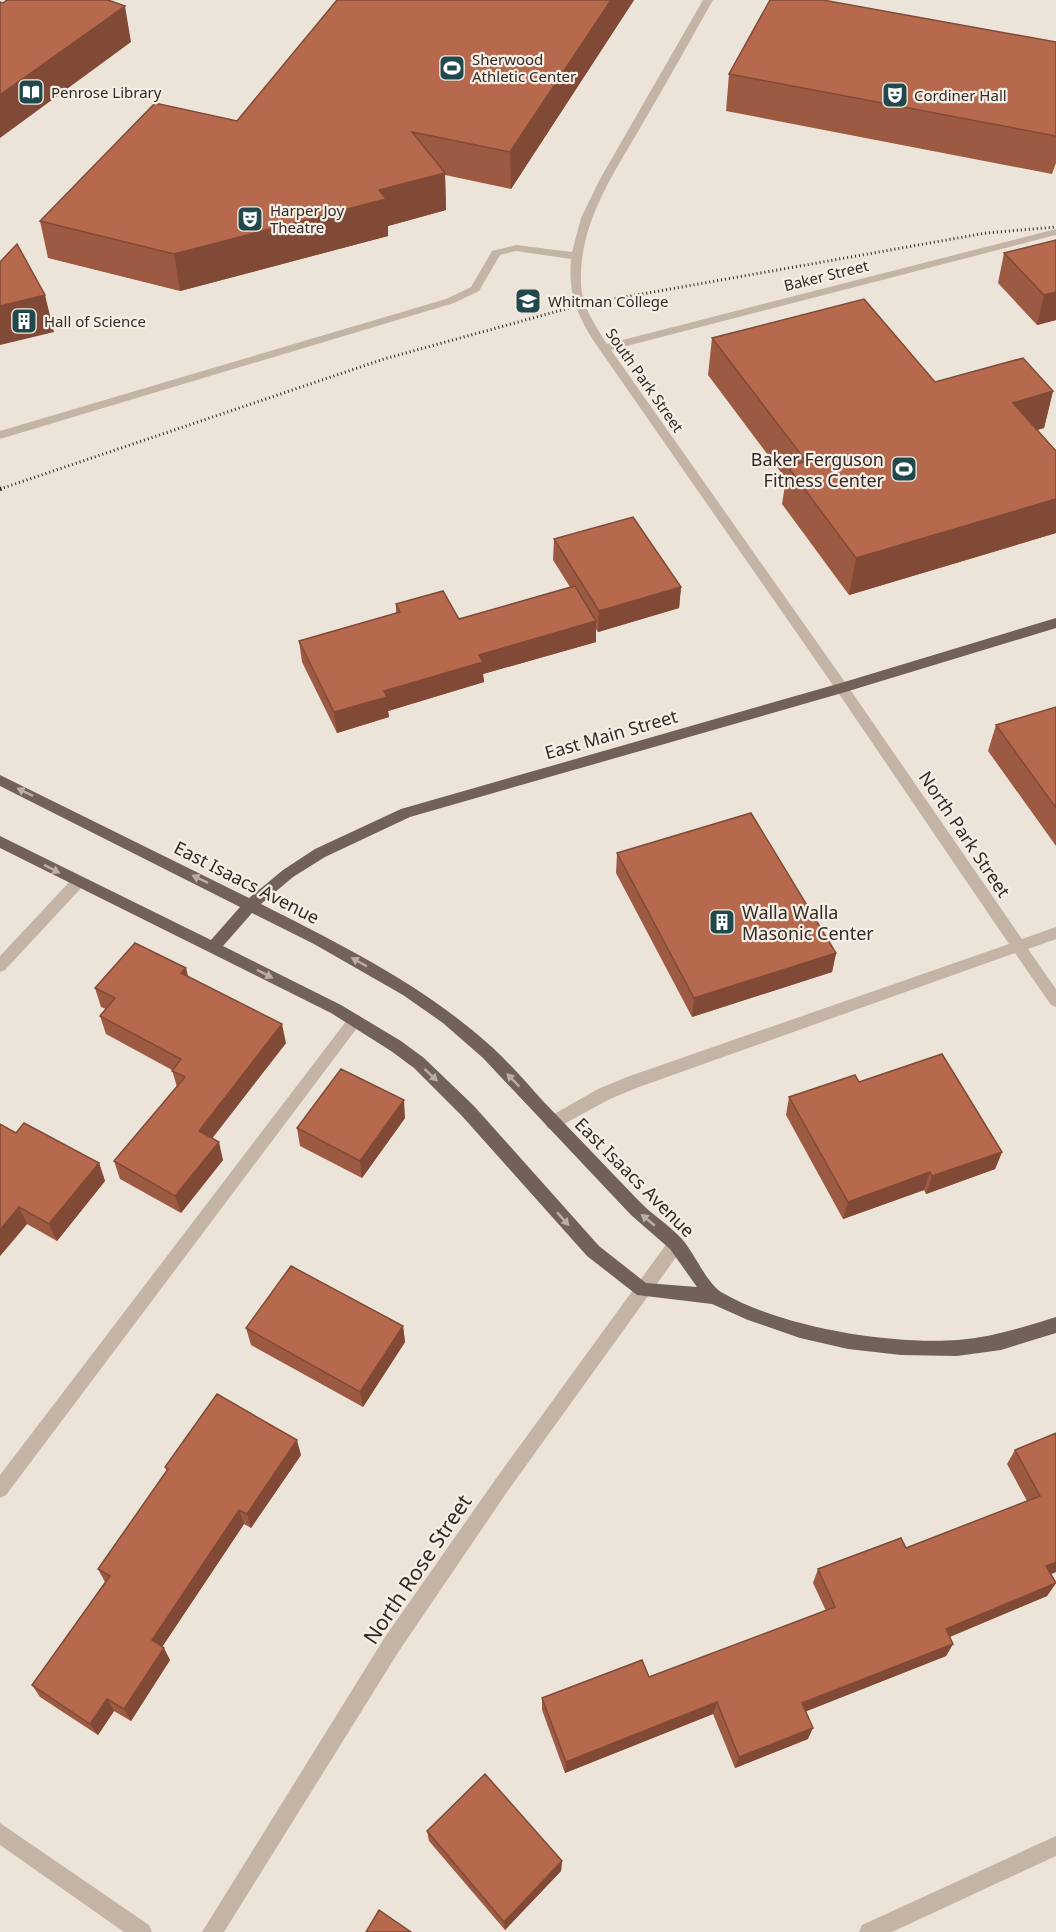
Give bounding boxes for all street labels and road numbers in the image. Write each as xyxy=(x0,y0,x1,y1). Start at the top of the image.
street label: Baker Street xyxy=(782,255,871,295)
street label: South Park Street xyxy=(602,324,689,436)
street label: East Main Street xyxy=(542,703,681,764)
street label: North Park Street xyxy=(914,766,1016,902)
street label: East Isaacs Avenue xyxy=(170,835,324,929)
street label: East Isaacs Avenue xyxy=(570,1112,700,1242)
street label: North Rose Street xyxy=(356,1488,478,1649)

